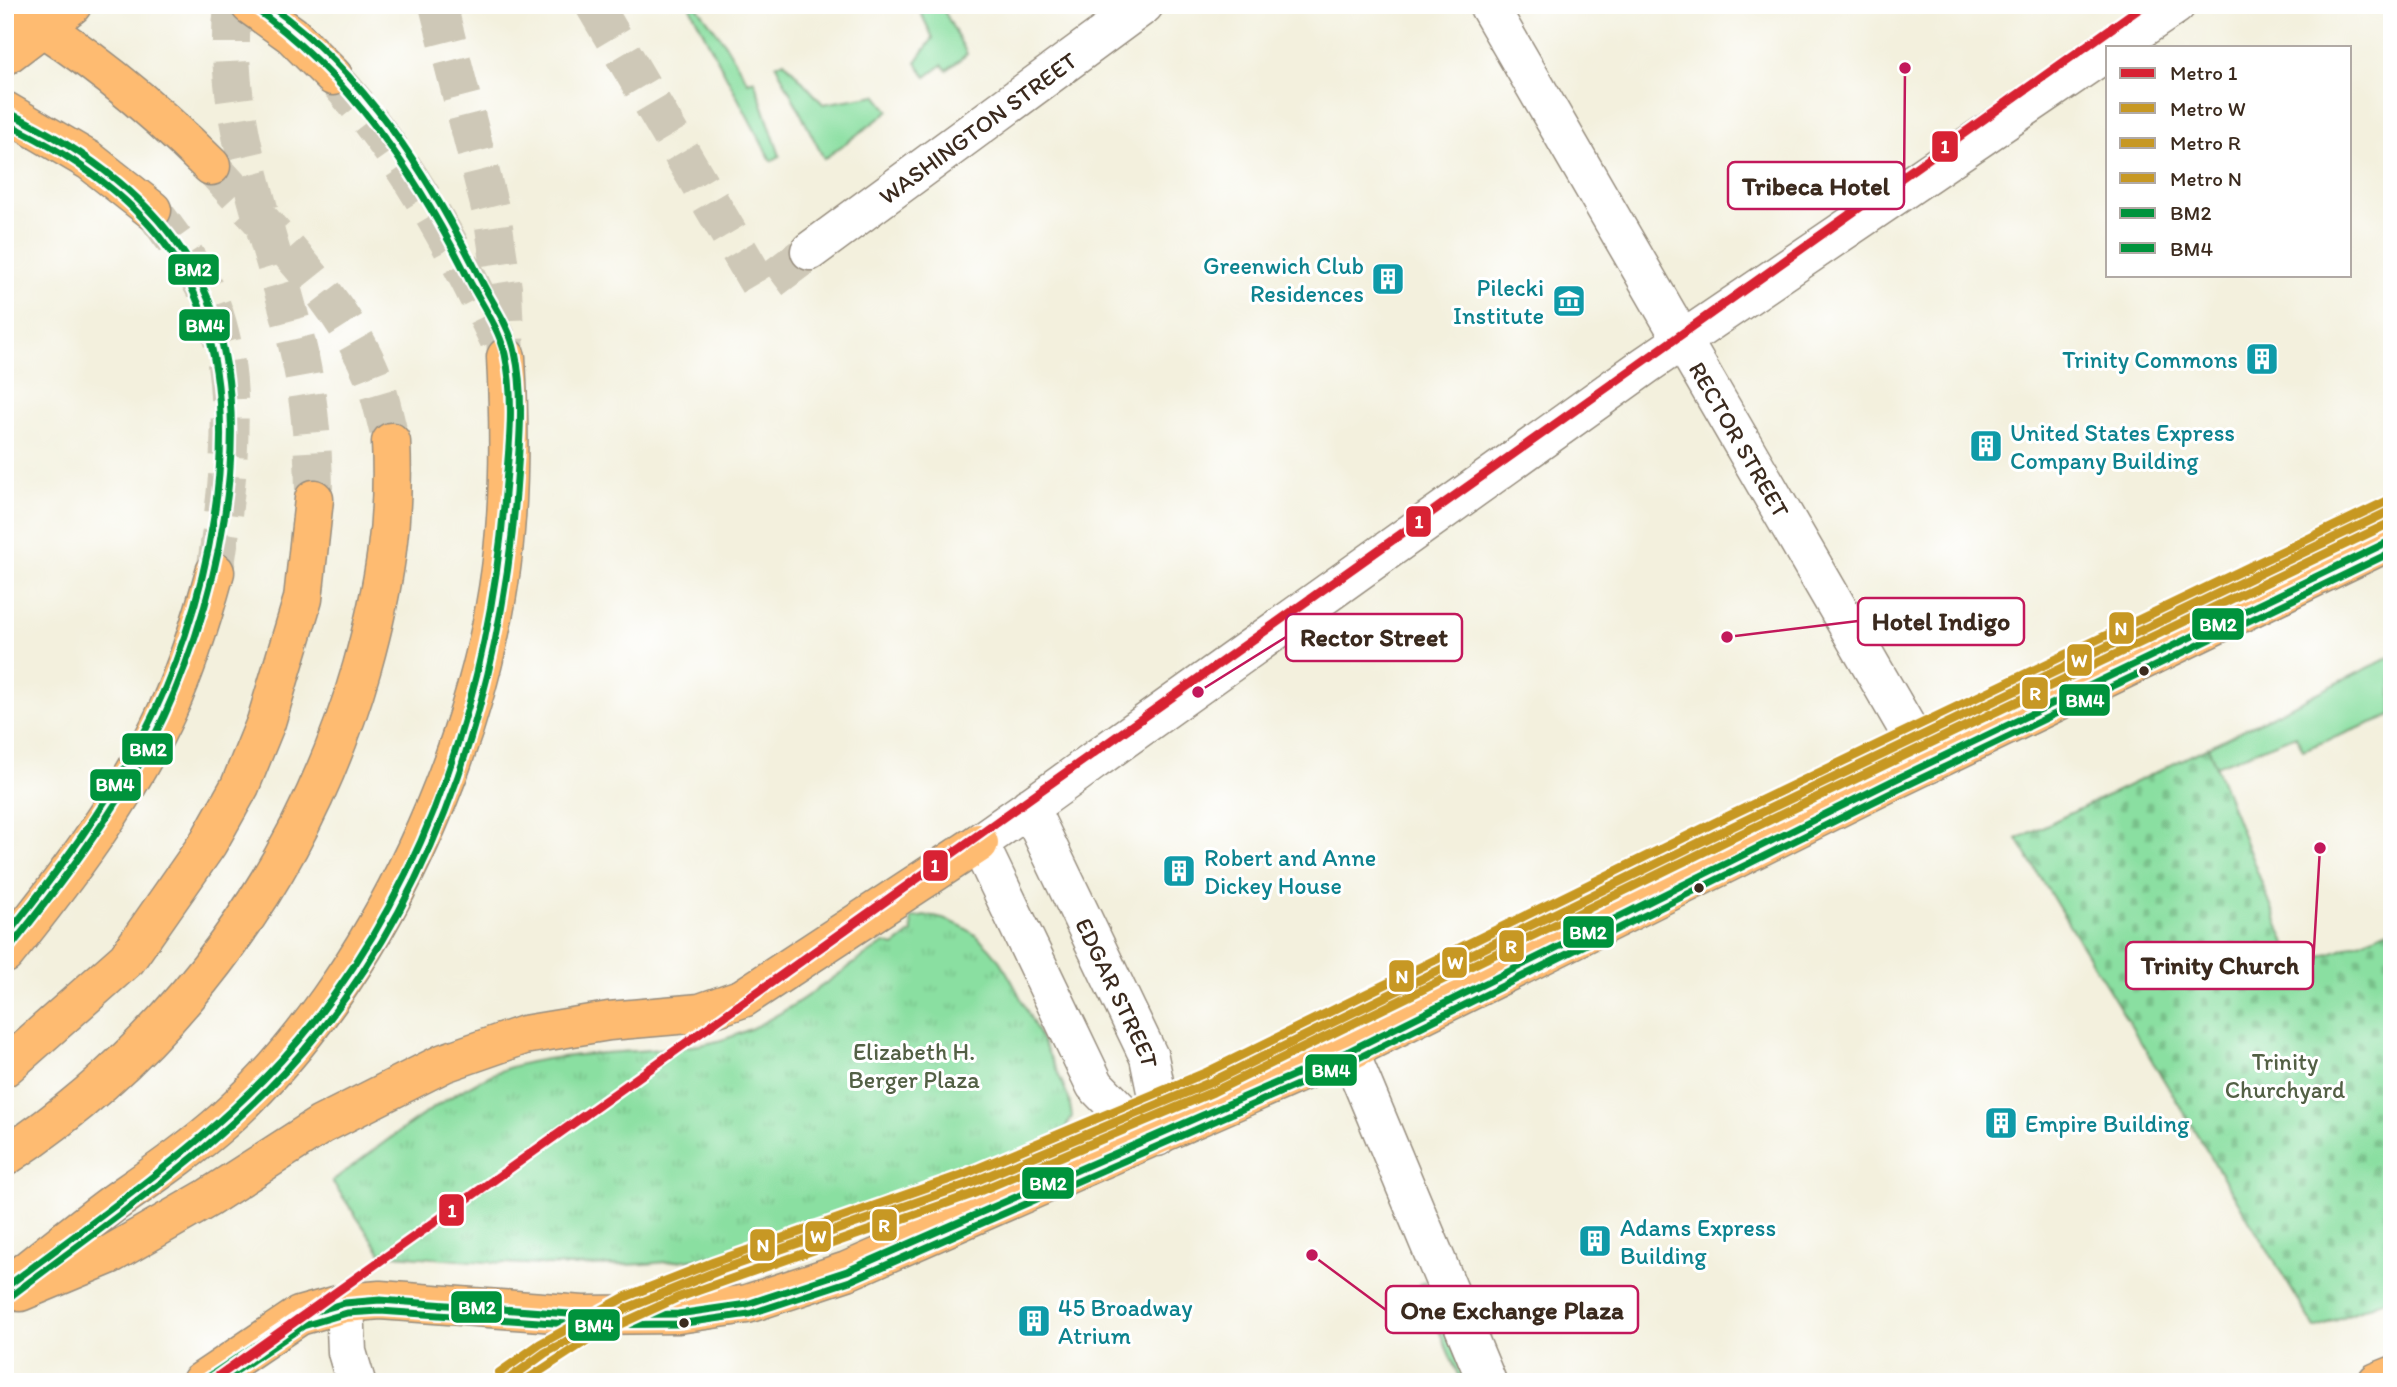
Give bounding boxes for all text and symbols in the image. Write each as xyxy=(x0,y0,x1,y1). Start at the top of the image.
street label: WASHINGTON STREET xyxy=(873,45,1083,210)
legend xyxy=(2106,46,2352,276)
text: Metro 1 xyxy=(2170,60,2238,85)
text: Metro W xyxy=(2170,96,2246,121)
line badge: 1 xyxy=(1931,130,1959,163)
text: Metro R xyxy=(2170,130,2241,155)
text: 1 xyxy=(1941,135,1950,158)
callout: Tribeca Hotel xyxy=(1728,162,1904,209)
text: Metro N xyxy=(2170,166,2242,191)
text: Tribeca Hotel xyxy=(1741,170,1891,202)
text: BM2 xyxy=(2170,200,2212,225)
text: BM4 xyxy=(2170,236,2214,261)
place label: Greenwich Club Residences xyxy=(1203,251,1364,308)
line badge: BM2 xyxy=(167,253,220,286)
text: BM2 xyxy=(174,258,212,281)
building icon: Greenwich Club Residences xyxy=(1369,260,1407,298)
place label: Pilecki Institute xyxy=(1453,273,1544,330)
museum icon: Pilecki Institute xyxy=(1550,282,1588,320)
line badge: BM4 xyxy=(178,308,231,342)
text: BM4 xyxy=(185,314,225,337)
building icon: Trinity Commons xyxy=(2243,340,2281,378)
place label: Trinity Commons xyxy=(2062,345,2238,374)
street label: RECTOR STREET xyxy=(1683,356,1797,523)
place label: United States Express Company Building xyxy=(2010,418,2235,475)
building icon: United States Express Company Building xyxy=(1967,427,2005,465)
line badge: 1 xyxy=(1405,505,1432,538)
text: 1 xyxy=(1415,510,1424,533)
callout: Hotel Indigo xyxy=(1858,598,2024,645)
text: Hotel Indigo xyxy=(1872,605,2010,637)
line badge: BM2 xyxy=(2191,607,2245,641)
line badge: N xyxy=(2108,611,2135,645)
text: BM2 xyxy=(2199,613,2237,636)
callout: Rector Street xyxy=(1286,614,1462,661)
text: N xyxy=(2115,617,2127,640)
text: Rector Street xyxy=(1300,621,1448,653)
line badge: W xyxy=(2066,643,2093,677)
text: W xyxy=(2071,649,2088,672)
unlabelled marker xyxy=(2137,664,2151,678)
line badge: R xyxy=(2021,676,2049,710)
text: R xyxy=(2029,682,2041,705)
line badge: BM4 xyxy=(2058,683,2111,717)
text: BM4 xyxy=(2065,689,2105,712)
line badge: BM2 xyxy=(121,732,174,766)
text: BM2 xyxy=(129,738,167,761)
line badge: BM4 xyxy=(89,768,142,802)
text: BM4 xyxy=(95,773,135,796)
place label: Robert and Anne Dickey House xyxy=(1204,843,1376,900)
line badge: 1 xyxy=(922,849,949,882)
building icon: Robert and Anne Dickey House xyxy=(1160,852,1198,890)
text: 1 xyxy=(931,854,940,877)
unlabelled marker xyxy=(1692,881,1706,895)
street label: EDGAR STREET xyxy=(1070,913,1165,1070)
line badge: BM2 xyxy=(1562,915,1615,949)
text: BM2 xyxy=(1569,921,1607,944)
line badge: R xyxy=(1498,929,1525,963)
text: R xyxy=(1505,935,1517,958)
callout: Trinity Church xyxy=(2126,942,2313,989)
line badge: W xyxy=(1441,946,1468,979)
text: Trinity Church xyxy=(2140,949,2300,981)
text: W xyxy=(1447,951,1464,974)
line badge: N xyxy=(1388,959,1415,993)
text: N xyxy=(1396,965,1408,988)
park label: Elizabeth H. Berger Plaza xyxy=(848,1037,980,1094)
park label: Trinity Churchyard xyxy=(2225,1047,2345,1104)
line badge: BM4 xyxy=(1304,1053,1358,1087)
text: BM4 xyxy=(1311,1059,1351,1082)
building icon: Empire Building xyxy=(1982,1104,2020,1142)
place label: Empire Building xyxy=(2025,1109,2190,1138)
line badge: BM2 xyxy=(1021,1166,1075,1200)
text: BM2 xyxy=(1029,1172,1067,1195)
line badge: 1 xyxy=(438,1193,465,1227)
text: 1 xyxy=(448,1199,457,1222)
line badge: R xyxy=(871,1208,898,1242)
place label: Adams Express Building xyxy=(1620,1213,1776,1270)
text: R xyxy=(878,1214,890,1237)
line badge: W xyxy=(804,1220,832,1253)
building icon: Adams Express Building xyxy=(1576,1222,1614,1260)
text: W xyxy=(810,1225,827,1248)
line badge: N xyxy=(749,1228,776,1262)
text: N xyxy=(757,1234,769,1257)
callout: One Exchange Plaza xyxy=(1386,1286,1638,1333)
line badge: BM2 xyxy=(450,1290,503,1324)
place label: 45 Broadway Atrium xyxy=(1058,1293,1192,1350)
text: One Exchange Plaza xyxy=(1400,1294,1624,1326)
text: BM2 xyxy=(458,1296,496,1319)
building icon: 45 Broadway Atrium xyxy=(1015,1302,1053,1340)
line badge: BM4 xyxy=(567,1308,621,1342)
text: BM4 xyxy=(574,1314,614,1337)
unlabelled marker xyxy=(677,1316,691,1330)

